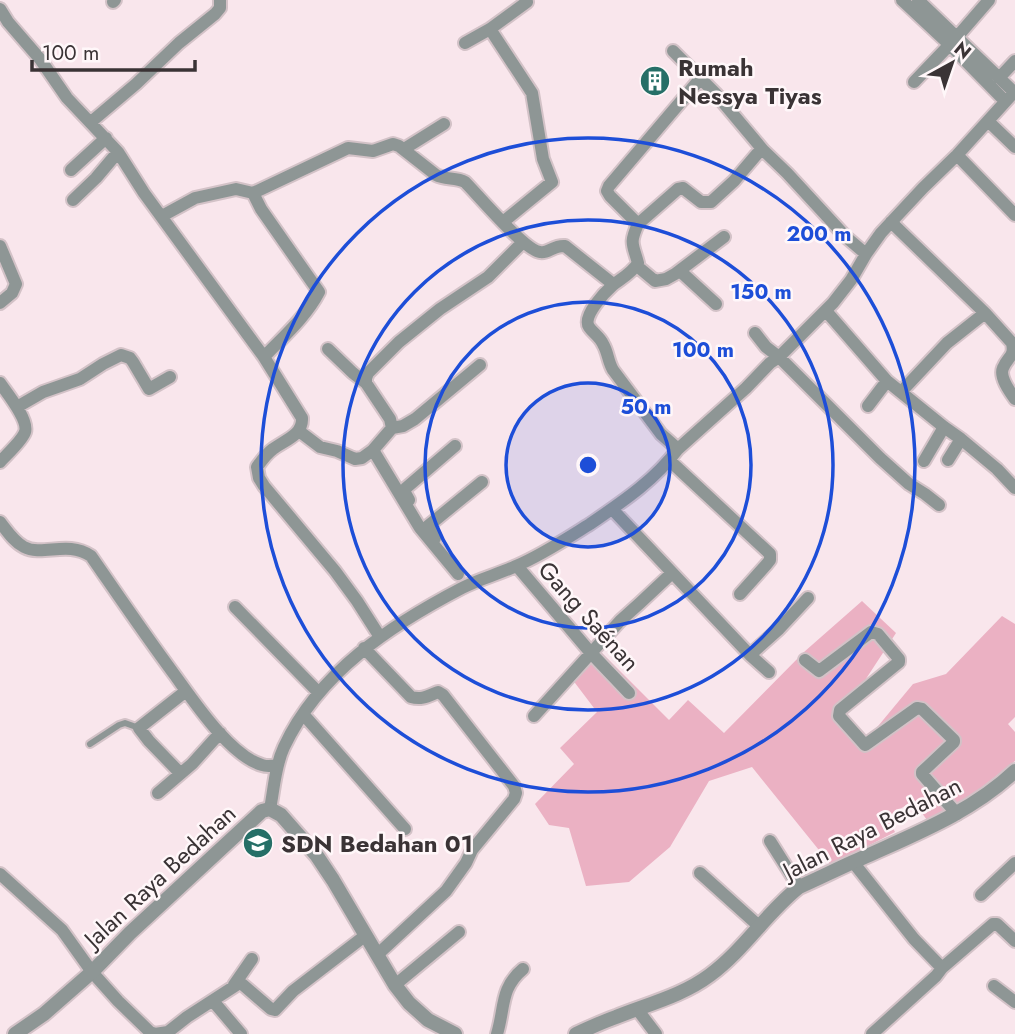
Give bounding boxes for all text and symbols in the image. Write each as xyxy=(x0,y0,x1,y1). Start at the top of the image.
scale bar xyxy=(32,28,194,72)
north arrow xyxy=(917,28,987,98)
text: N xyxy=(948,35,977,66)
text: 100 m xyxy=(42,38,99,68)
place label: Rumah Nessya Tiyas xyxy=(678,50,822,113)
building icon: Rumah Nessya Tiyas xyxy=(638,64,672,98)
text: 200 m xyxy=(786,219,852,249)
text: 150 m xyxy=(730,277,792,307)
text: 100 m xyxy=(672,335,734,365)
text: 50 m xyxy=(621,392,671,422)
centre of rings xyxy=(576,453,600,477)
street label: Gang Saénan xyxy=(530,553,648,679)
street label: Jalan Raya Bedahan xyxy=(774,768,967,889)
street label: Jalan Raya Bedahan xyxy=(74,796,244,958)
school or university icon: SDN Bedahan 01 xyxy=(241,826,275,860)
place label: SDN Bedahan 01 xyxy=(281,826,473,861)

